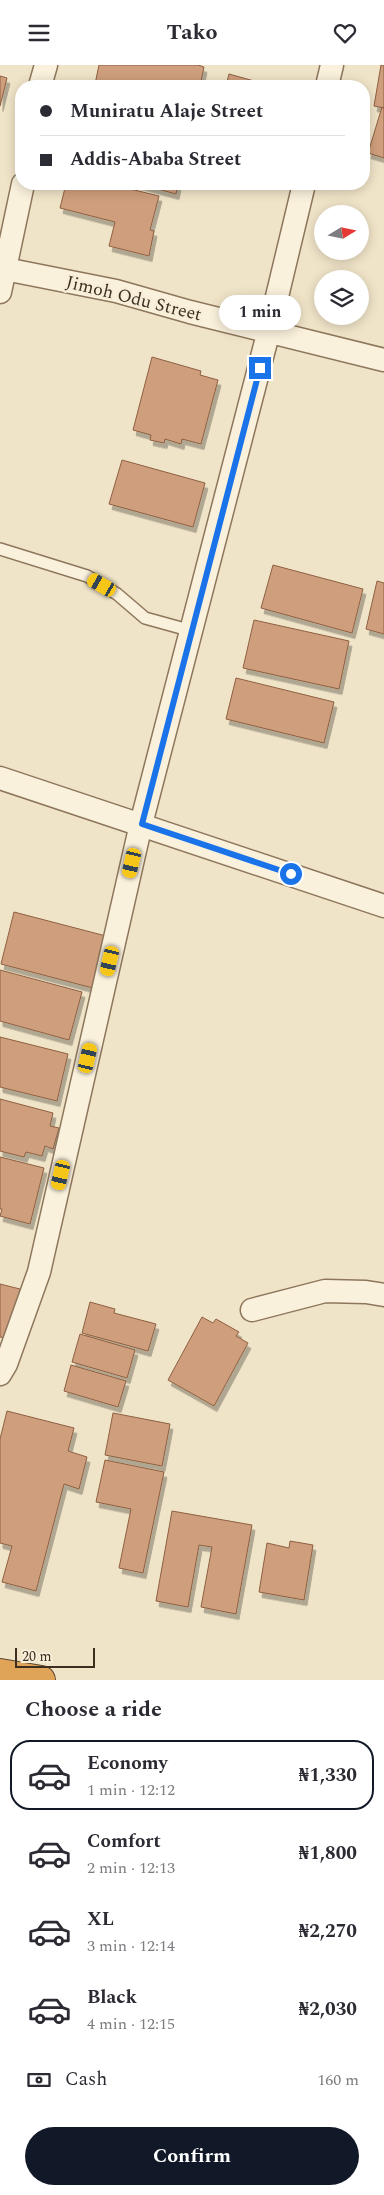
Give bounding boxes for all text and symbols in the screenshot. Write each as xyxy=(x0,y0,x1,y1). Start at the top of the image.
text: Tako xyxy=(167,16,217,49)
icon: menu xyxy=(25,19,53,47)
icon: heart xyxy=(331,19,359,47)
text: Muniratu Alaje Street xyxy=(70,97,263,126)
text: Addis-Ababa Street xyxy=(70,145,241,174)
north arrow xyxy=(314,205,369,260)
map controls xyxy=(314,205,369,325)
street label: Jimoh Odu Street xyxy=(63,269,205,328)
button: layers xyxy=(314,270,369,325)
callout: 1 min xyxy=(219,295,301,331)
text: 1 min xyxy=(239,300,281,324)
route end xyxy=(249,357,271,379)
car xyxy=(85,571,118,599)
car xyxy=(121,847,142,879)
route start xyxy=(280,863,302,885)
car xyxy=(99,945,120,977)
car xyxy=(77,1042,98,1074)
car xyxy=(50,1159,71,1191)
scale bar xyxy=(15,1645,95,1668)
text: 20 m xyxy=(22,1646,52,1667)
text: Choose a ride xyxy=(25,1693,162,1726)
text: Economy xyxy=(87,1749,168,1778)
icon: car xyxy=(27,1753,72,1798)
text: ₦1,330 xyxy=(299,1761,357,1790)
text: 1 min · 12:12 xyxy=(87,1778,175,1802)
text: Comfort xyxy=(87,1827,161,1856)
icon: car xyxy=(27,1831,72,1876)
text: ₦1,800 xyxy=(299,1839,357,1868)
text: 2 min · 12:13 xyxy=(87,1856,175,1880)
text: XL xyxy=(87,1905,114,1934)
icon: car xyxy=(27,1909,72,1954)
text: ₦2,270 xyxy=(299,1917,357,1946)
text: 3 min · 12:14 xyxy=(87,1934,175,1958)
text: Black xyxy=(87,1983,137,2012)
icon: car xyxy=(27,1987,72,2032)
text: ₦2,030 xyxy=(299,1995,357,2024)
text: 4 min · 12:15 xyxy=(87,2012,175,2036)
text: Cash xyxy=(65,2065,107,2094)
icon: cash xyxy=(25,2066,53,2094)
text: 160 m xyxy=(317,2068,359,2092)
button: Confirm xyxy=(25,2127,359,2185)

